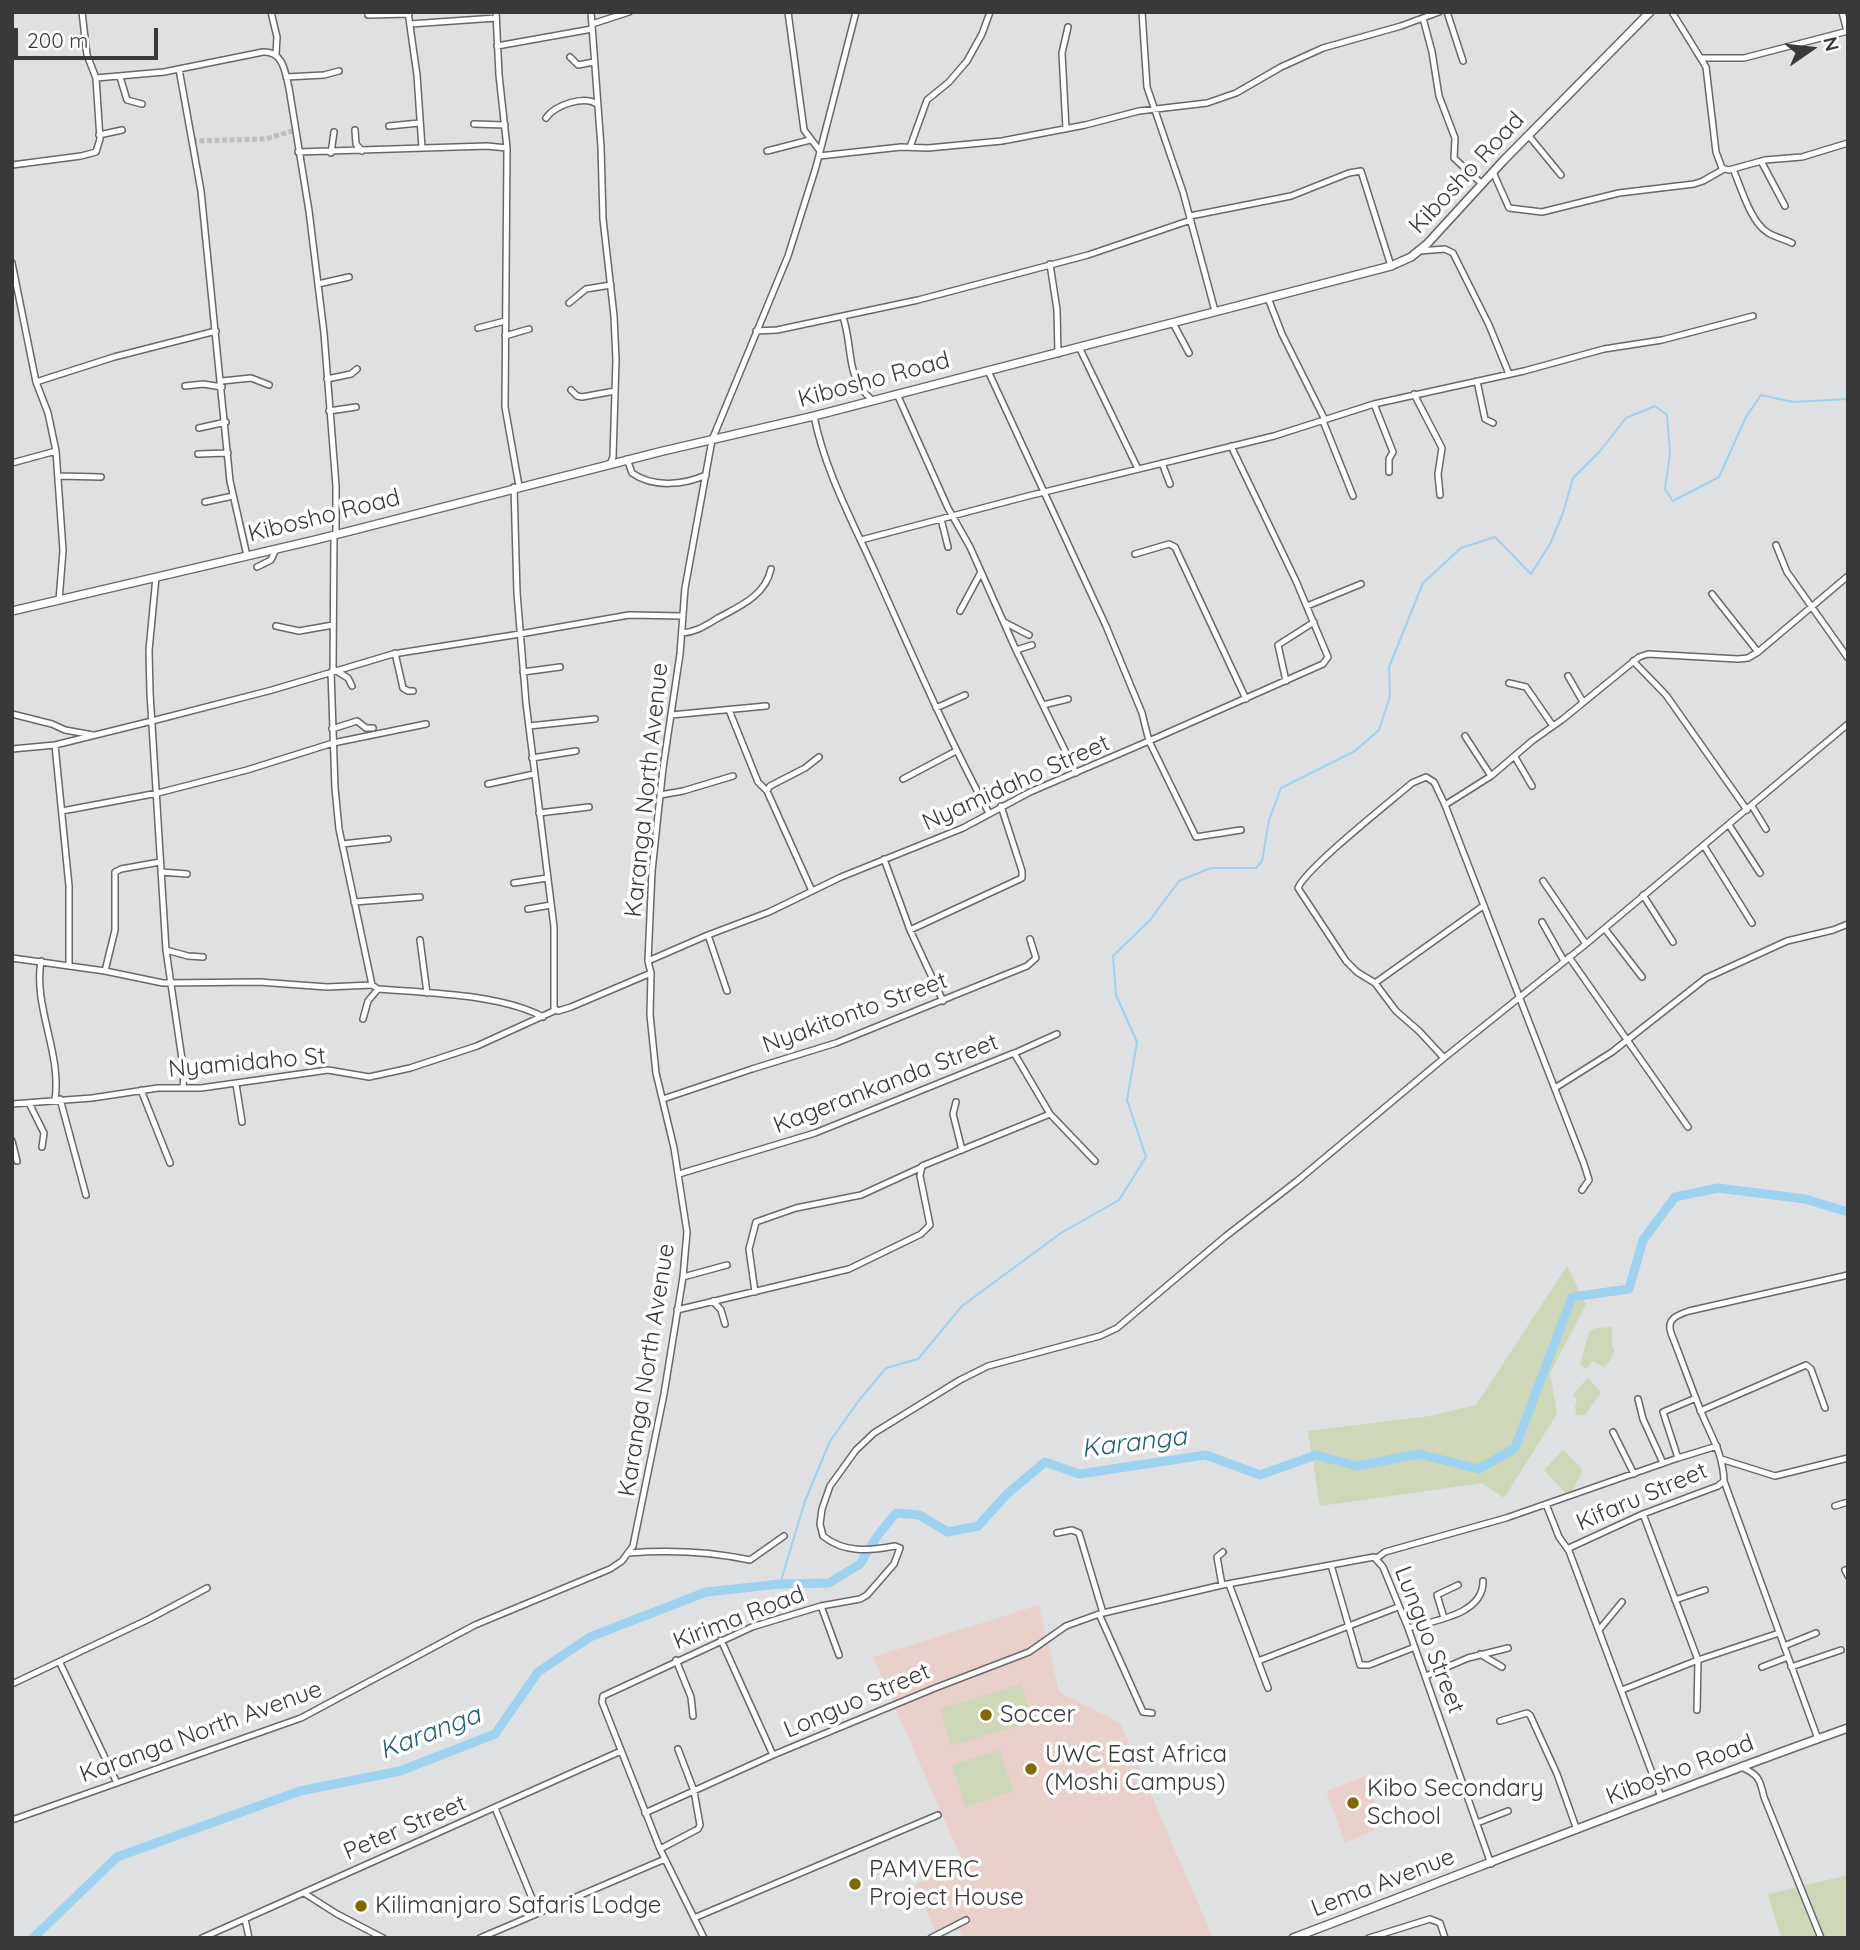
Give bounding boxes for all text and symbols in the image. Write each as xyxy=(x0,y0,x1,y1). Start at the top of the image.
scale bar xyxy=(18,14,161,58)
north arrow xyxy=(1776,14,1846,84)
text: 200 m xyxy=(27,27,89,53)
text: N xyxy=(1818,34,1845,54)
street label: Kibosho Road xyxy=(1403,106,1531,240)
street label: Kibosho Road xyxy=(795,346,953,414)
street label: Kibosho Road xyxy=(245,483,403,549)
street label: Karanga North Avenue xyxy=(619,661,675,919)
street label: Nyamidaho Street xyxy=(918,729,1114,837)
street label: Nyakitonto Street xyxy=(759,966,951,1060)
street label: Kagerankanda Street xyxy=(769,1028,1003,1140)
street label: Nyamidaho St xyxy=(167,1042,327,1084)
street label: Karanga North Avenue xyxy=(613,1241,681,1499)
water label: Karanga xyxy=(1080,1421,1188,1465)
street label: Kifaru Street xyxy=(1572,1456,1712,1538)
street label: Lunguo Street xyxy=(1388,1562,1470,1718)
street label: Kirima Road xyxy=(669,1580,809,1656)
street label: Longuo Street xyxy=(779,1657,935,1745)
street label: Karanga North Avenue xyxy=(76,1675,326,1789)
water label: Karanga xyxy=(375,1700,485,1766)
place label: Soccer xyxy=(1000,1701,1076,1729)
marker: Soccer xyxy=(978,1707,994,1723)
street label: Kibosho Road xyxy=(1602,1729,1758,1811)
place label: UWC East Africa (Moshi Campus) xyxy=(1045,1741,1227,1797)
marker: UWC East Africa (Moshi Campus) xyxy=(1023,1761,1039,1777)
place label: Kibo Secondary School xyxy=(1367,1775,1544,1831)
street label: Peter Street xyxy=(339,1789,471,1867)
marker: Kibo Secondary School xyxy=(1345,1795,1361,1811)
street label: Lema Avenue xyxy=(1307,1842,1459,1924)
place label: PAMVERC Project House xyxy=(869,1856,1024,1912)
marker: PAMVERC Project House xyxy=(847,1876,863,1892)
place label: Kilimanjaro Safaris Lodge xyxy=(375,1892,661,1920)
marker: Kilimanjaro Safaris Lodge xyxy=(353,1898,369,1914)

